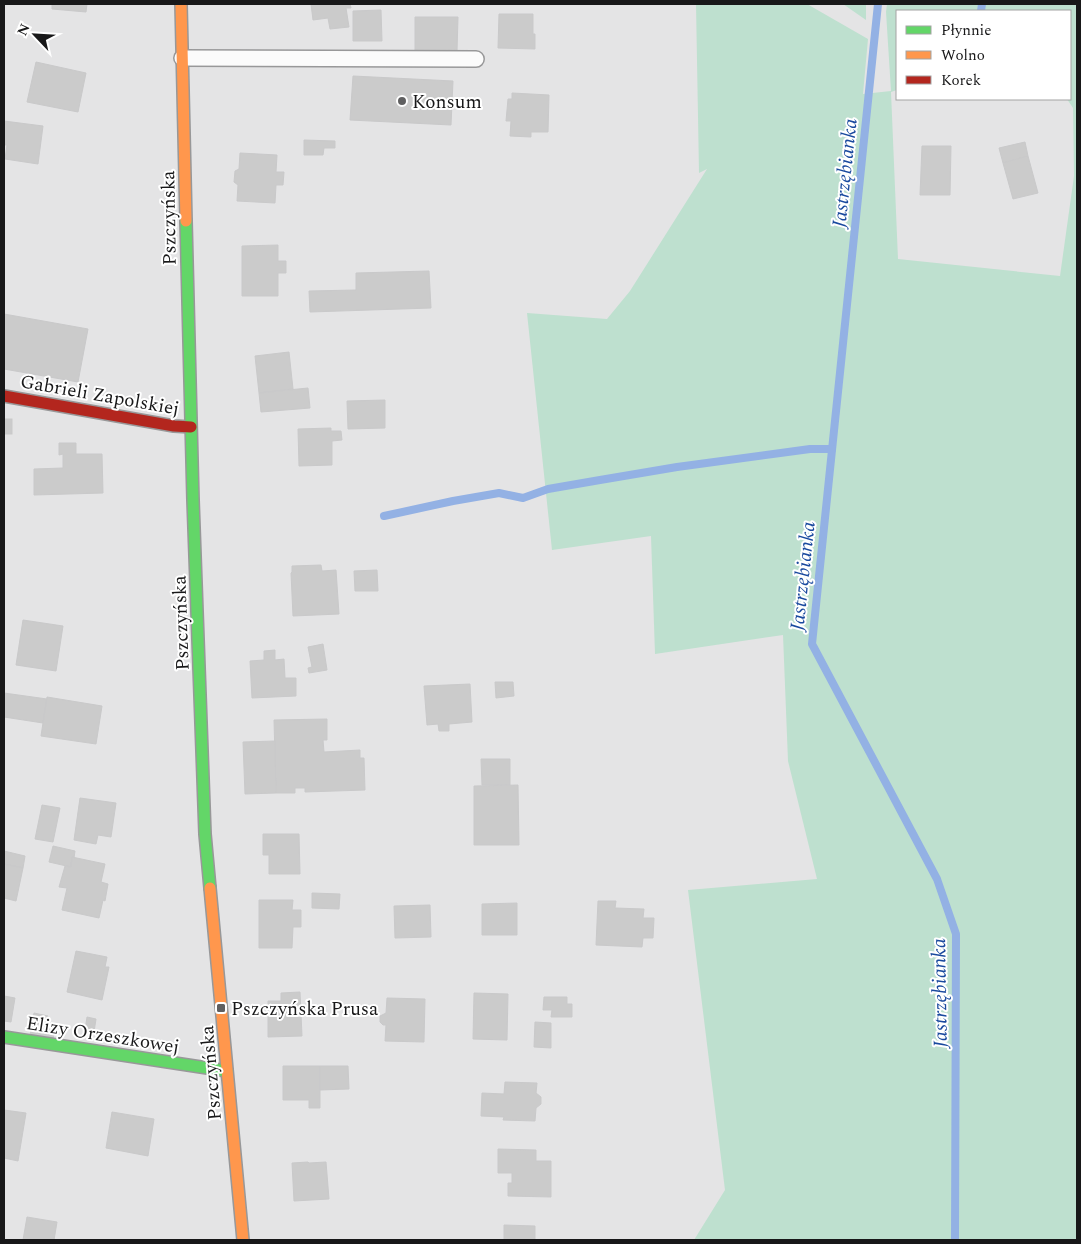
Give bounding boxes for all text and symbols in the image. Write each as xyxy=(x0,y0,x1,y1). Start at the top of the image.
north arrow xyxy=(10,10,60,60)
legend xyxy=(896,10,1071,100)
text: Płynnie xyxy=(941,19,992,42)
text: N xyxy=(12,20,36,39)
text: Wolno xyxy=(941,44,985,67)
text: Korek xyxy=(941,69,981,92)
place label: Konsum xyxy=(412,88,482,117)
marker: Konsum xyxy=(396,95,408,107)
water label: Jastrzębianka xyxy=(824,117,866,231)
street label: Pszczyńska xyxy=(154,170,185,266)
street label: Gabrieli Zapolskiej xyxy=(18,367,182,424)
water label: Jastrzębianka xyxy=(782,520,824,634)
street label: Pszczyńska xyxy=(165,574,198,671)
water label: Jastrzębianka xyxy=(924,938,956,1050)
place label: Pszczyńska Prusa xyxy=(231,995,379,1024)
marker: Pszczyńska Prusa xyxy=(215,1002,227,1014)
street label: Elizy Orzeszkowej xyxy=(24,1009,182,1062)
street label: Pszczyńska xyxy=(193,1024,230,1121)

